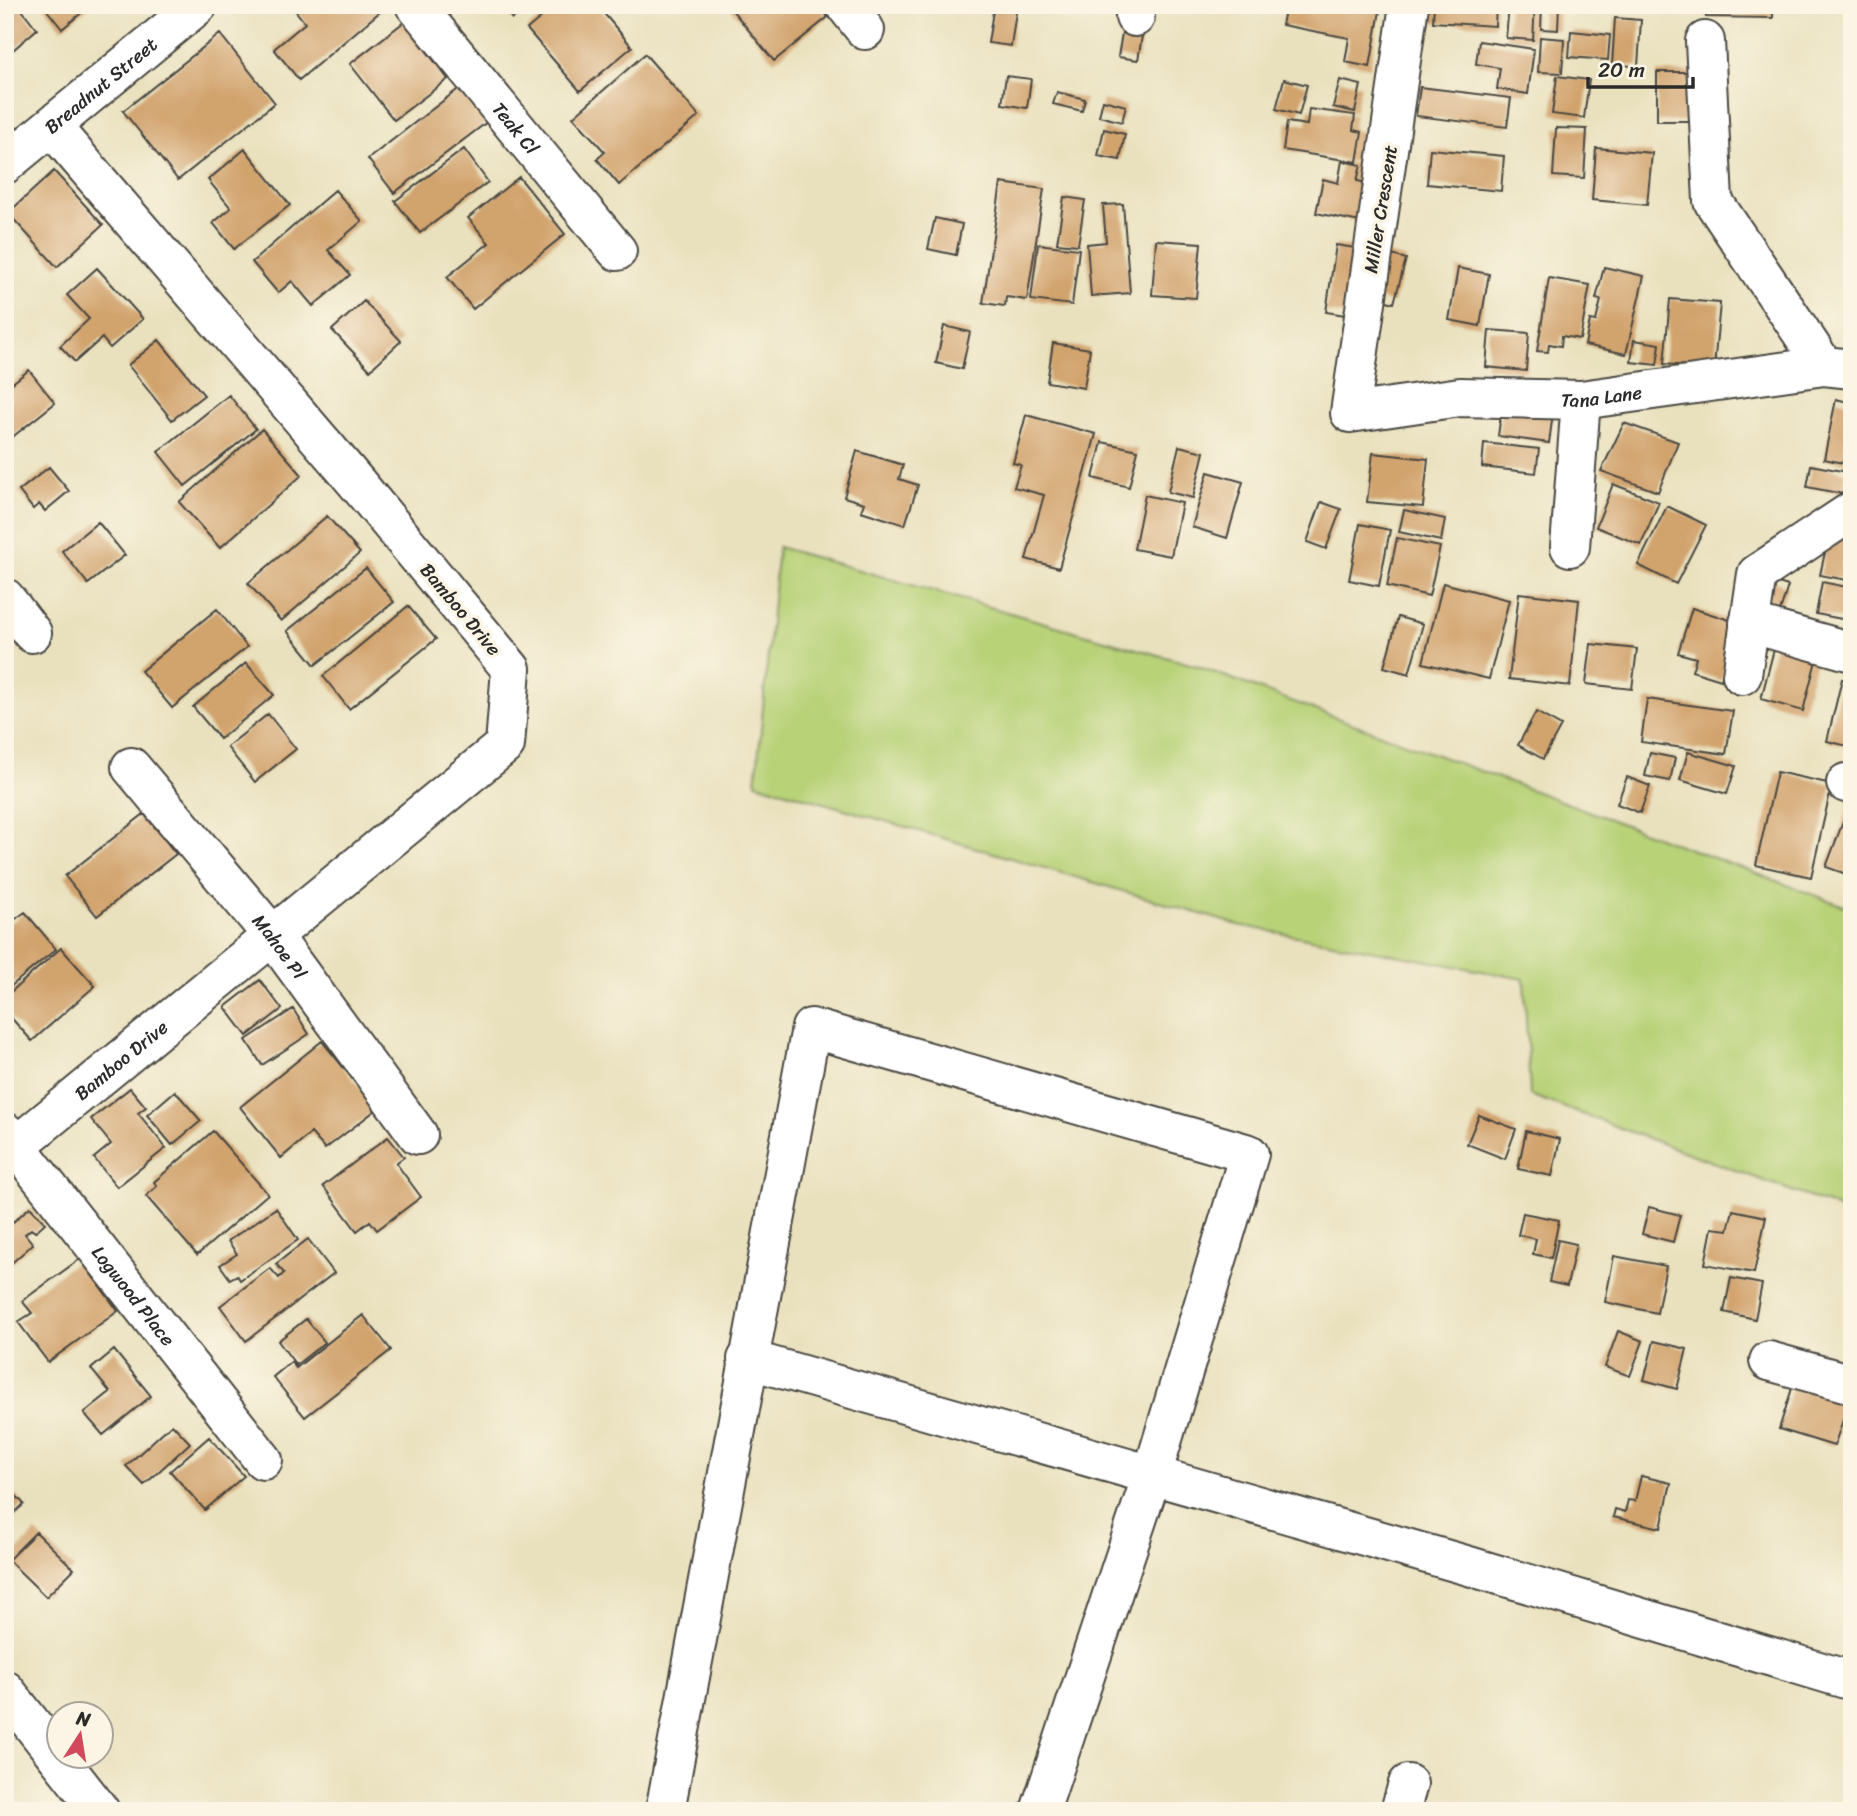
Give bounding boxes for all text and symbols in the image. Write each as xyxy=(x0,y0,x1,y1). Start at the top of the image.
street label: Breadnut Street xyxy=(37,29,165,142)
scale bar xyxy=(1588,46,1692,90)
text: 20 m xyxy=(1598,51,1645,89)
street label: Teak Cl xyxy=(484,94,548,163)
street label: Miller Crescent xyxy=(1354,143,1407,276)
street label: Tana Lane xyxy=(1560,376,1644,417)
street label: Bamboo Drive xyxy=(412,555,510,663)
street label: Mahoe Pl xyxy=(244,906,316,987)
street label: Bamboo Drive xyxy=(67,1011,176,1109)
street label: Logwood Place xyxy=(83,1238,184,1354)
north arrow xyxy=(46,1700,116,1770)
text: N xyxy=(73,1701,94,1737)

